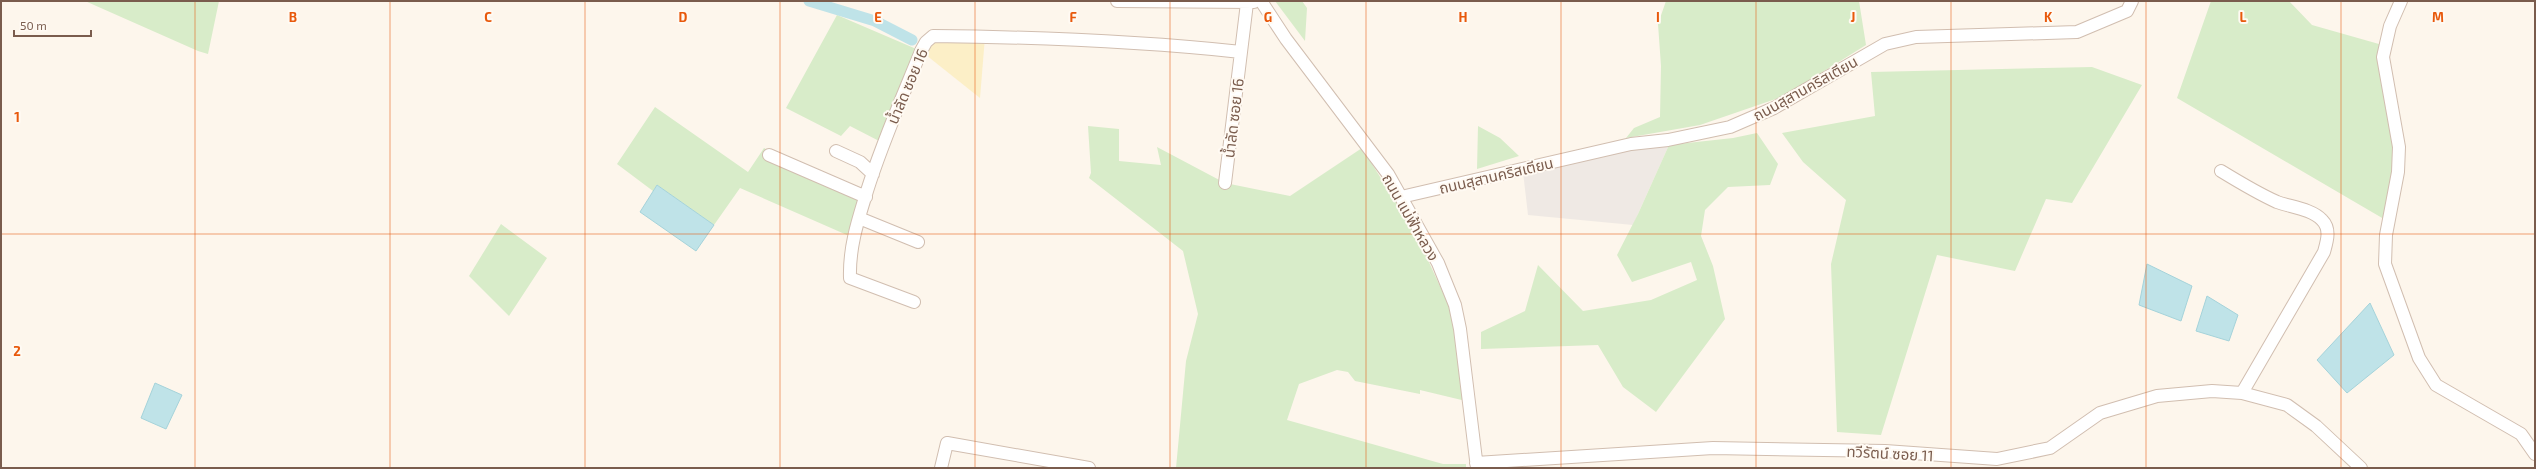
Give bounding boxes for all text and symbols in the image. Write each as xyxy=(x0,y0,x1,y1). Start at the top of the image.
text: B xyxy=(289,9,297,25)
text: C xyxy=(484,9,492,25)
text: D xyxy=(679,9,688,25)
text: E xyxy=(874,9,882,25)
text: F xyxy=(1069,9,1077,25)
text: G xyxy=(1264,9,1272,25)
text: H xyxy=(1459,9,1468,25)
text: I xyxy=(1656,9,1660,25)
text: J xyxy=(1851,9,1855,25)
text: K xyxy=(2044,9,2053,25)
text: L xyxy=(2240,9,2247,25)
text: M xyxy=(2432,9,2444,25)
scale bar xyxy=(14,12,91,38)
text: 50 m xyxy=(20,18,47,32)
street label: น้ำลัด ซอย 16 xyxy=(882,45,931,126)
street label: ถนนสุสานคริสเตียน xyxy=(1750,52,1861,125)
street label: น้ำลัด ซอย 16 xyxy=(1218,77,1247,159)
text: 1 xyxy=(14,109,20,125)
street label: ถนนสุสานคริสเตียน xyxy=(1437,153,1555,198)
street label: ถนน แม่ฟ้าหลวง xyxy=(1379,170,1443,264)
text: 2 xyxy=(13,343,21,359)
street label: ทวีรัตน์ ซอย 11 xyxy=(1846,442,1934,464)

